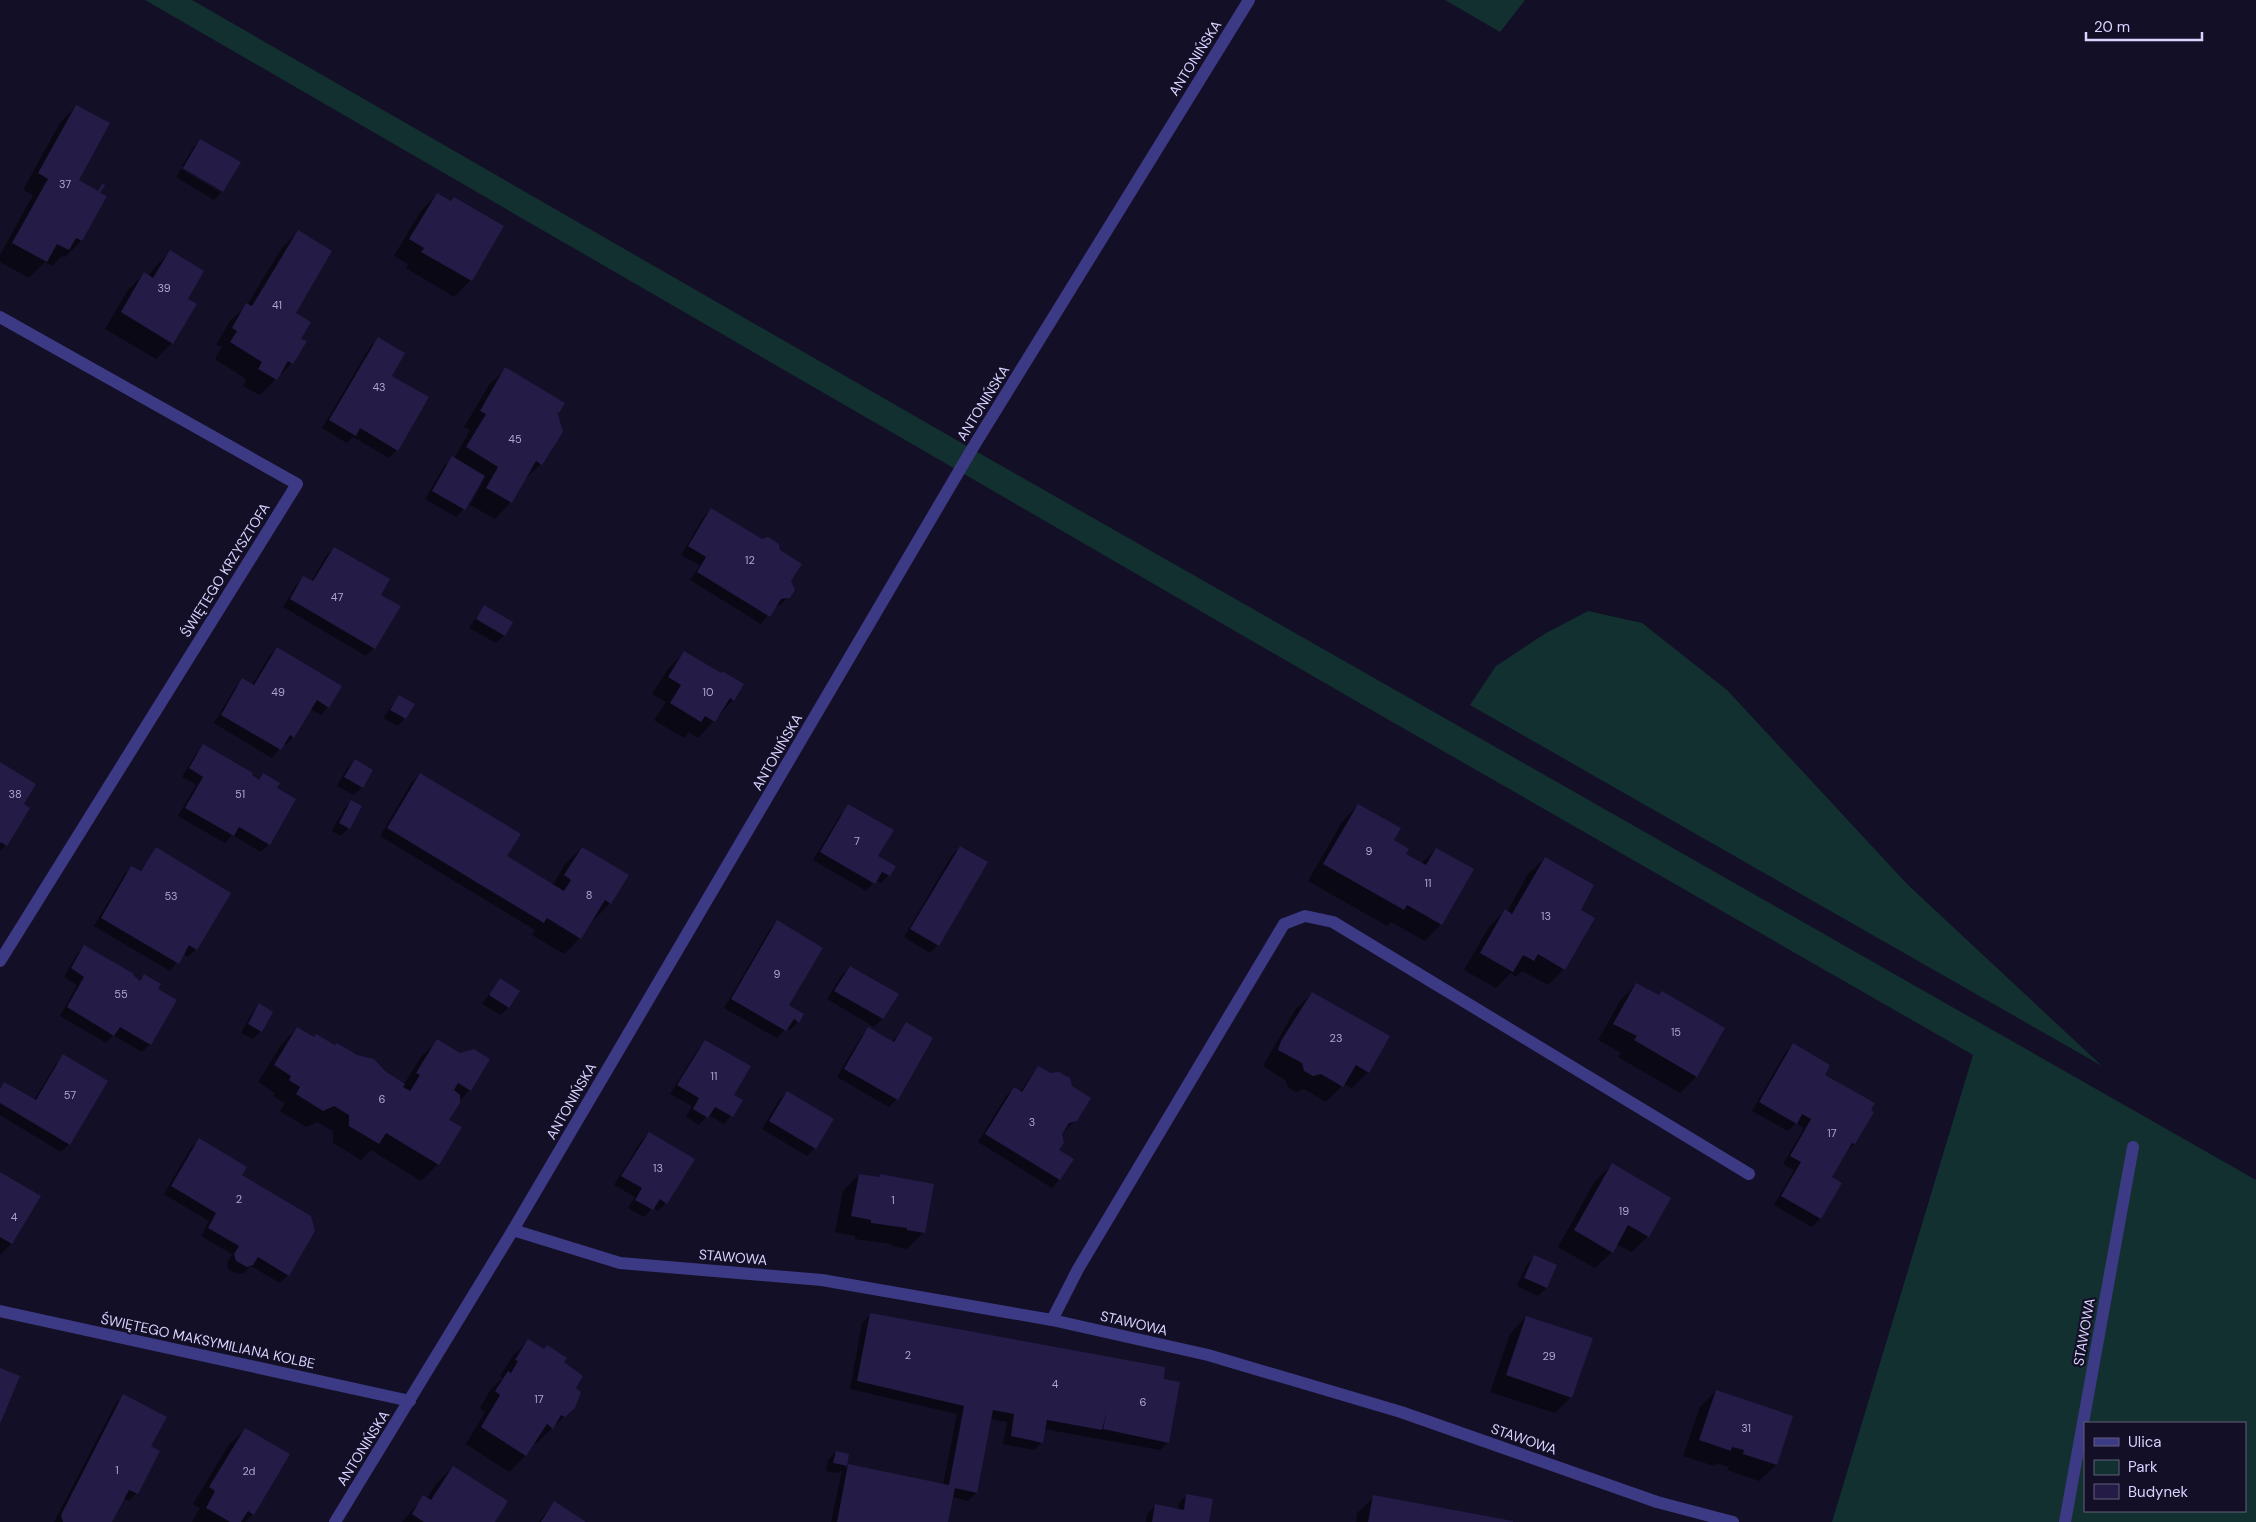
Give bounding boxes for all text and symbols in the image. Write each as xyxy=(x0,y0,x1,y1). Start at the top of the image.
scale bar xyxy=(2086,10,2202,42)
street label: ANTONIŃSKA xyxy=(1165,17,1225,99)
text: 20 m xyxy=(2094,17,2130,37)
house number: 37 xyxy=(59,177,71,191)
house number: 39 xyxy=(157,281,171,295)
house number: 41 xyxy=(272,298,282,312)
street label: ANTONIŃSKA xyxy=(953,362,1013,444)
house number: 43 xyxy=(372,380,386,394)
house number: 45 xyxy=(508,432,522,446)
street label: ŚWIĘTEGO KRZYSZTOFA xyxy=(176,500,274,640)
house number: 12 xyxy=(745,553,755,567)
house number: 47 xyxy=(331,590,343,604)
house number: 49 xyxy=(271,685,285,699)
house number: 10 xyxy=(703,685,713,699)
street label: ANTONIŃSKA xyxy=(748,711,806,793)
house number: 38 xyxy=(8,787,22,801)
house number: 51 xyxy=(235,787,245,801)
house number: 7 xyxy=(854,834,860,848)
house number: 9 xyxy=(1366,844,1373,858)
house number: 11 xyxy=(1425,876,1431,890)
house number: 8 xyxy=(586,888,592,902)
house number: 53 xyxy=(164,889,178,903)
house number: 13 xyxy=(1541,909,1551,923)
house number: 9 xyxy=(774,967,781,981)
house number: 55 xyxy=(114,987,128,1001)
house number: 15 xyxy=(1671,1025,1681,1039)
house number: 23 xyxy=(1330,1031,1342,1045)
street label: ANTONIŃSKA xyxy=(542,1060,600,1142)
house number: 11 xyxy=(711,1069,717,1083)
house number: 57 xyxy=(64,1088,76,1102)
house number: 6 xyxy=(379,1092,386,1106)
house number: 3 xyxy=(1029,1115,1035,1129)
house number: 17 xyxy=(1827,1126,1837,1140)
house number: 13 xyxy=(653,1161,663,1175)
house number: 2 xyxy=(236,1192,242,1206)
house number: 1 xyxy=(891,1193,895,1207)
house number: 19 xyxy=(1619,1204,1629,1218)
house number: 4 xyxy=(11,1210,18,1224)
street label: STAWOWA xyxy=(698,1245,768,1269)
street label: STAWOWA xyxy=(2069,1297,2099,1367)
street label: STAWOWA xyxy=(1099,1307,1169,1339)
street label: ŚWIĘTEGO MAKSYMILIANA KOLBE xyxy=(99,1309,317,1373)
house number: 2 xyxy=(905,1348,911,1362)
house number: 29 xyxy=(1542,1349,1556,1363)
house number: 4 xyxy=(1052,1377,1059,1391)
house number: 17 xyxy=(534,1392,544,1406)
house number: 6 xyxy=(1140,1395,1147,1409)
street label: ANTONIŃSKA xyxy=(333,1407,393,1489)
street label: STAWOWA xyxy=(1489,1419,1559,1459)
house number: 31 xyxy=(1741,1421,1751,1435)
legend xyxy=(2084,1422,2246,1512)
text: Ulica xyxy=(2128,1432,2162,1452)
text: Park xyxy=(2128,1457,2158,1477)
house number: 1 xyxy=(115,1463,119,1477)
house number: 2d xyxy=(242,1464,256,1478)
text: Budynek xyxy=(2128,1482,2189,1502)

